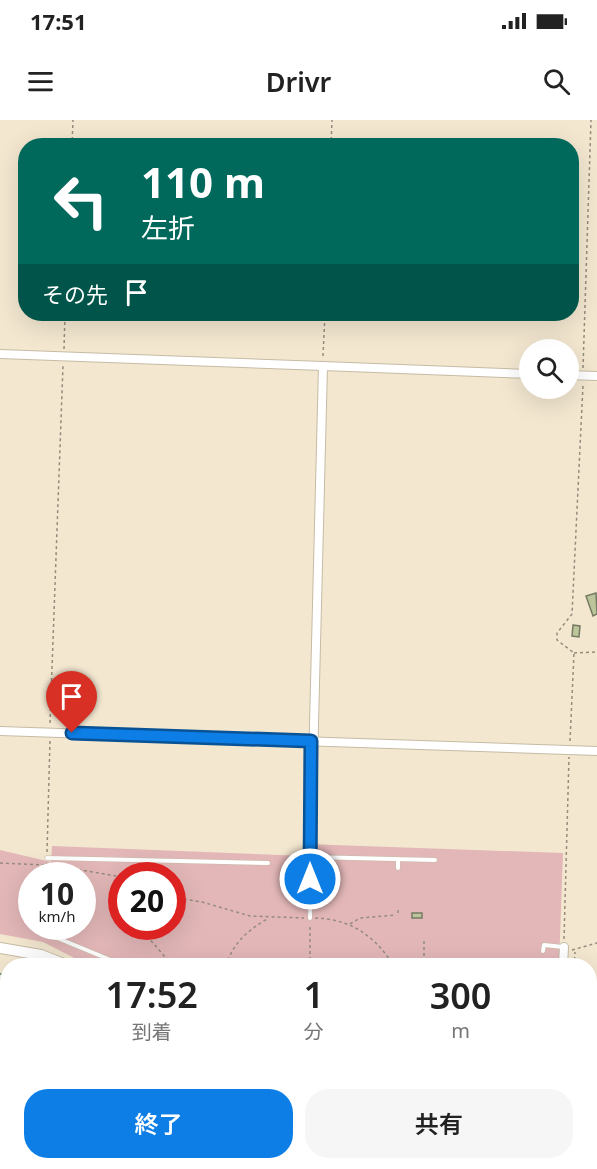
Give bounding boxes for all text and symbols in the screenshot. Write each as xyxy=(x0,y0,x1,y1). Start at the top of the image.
text: 17:51 xyxy=(30,6,87,36)
text: Drivr xyxy=(266,63,331,100)
icon: menu xyxy=(24,65,57,98)
icon: search xyxy=(540,65,573,98)
text: 110 m xyxy=(141,153,265,210)
icon: left xyxy=(42,162,120,240)
text: 左折 xyxy=(141,209,195,246)
icon: arrive xyxy=(120,276,153,309)
text: その先 xyxy=(42,279,108,309)
map controls xyxy=(519,339,579,399)
button: search xyxy=(519,339,579,399)
pin xyxy=(46,671,97,733)
icon: arrive xyxy=(55,680,88,713)
position arrow xyxy=(278,847,342,911)
speed limit sign: 20 xyxy=(108,862,186,940)
text: 10 xyxy=(40,873,74,914)
text: km/h xyxy=(39,906,75,926)
text: 17:52 xyxy=(106,970,198,1019)
text: 1 xyxy=(303,970,324,1019)
text: 300 xyxy=(430,971,491,1020)
text: m xyxy=(451,1017,470,1044)
text: 到着 xyxy=(132,1018,172,1045)
text: 分 xyxy=(304,1018,324,1045)
button: 終了 xyxy=(24,1089,293,1158)
button: 共有 xyxy=(305,1089,573,1158)

